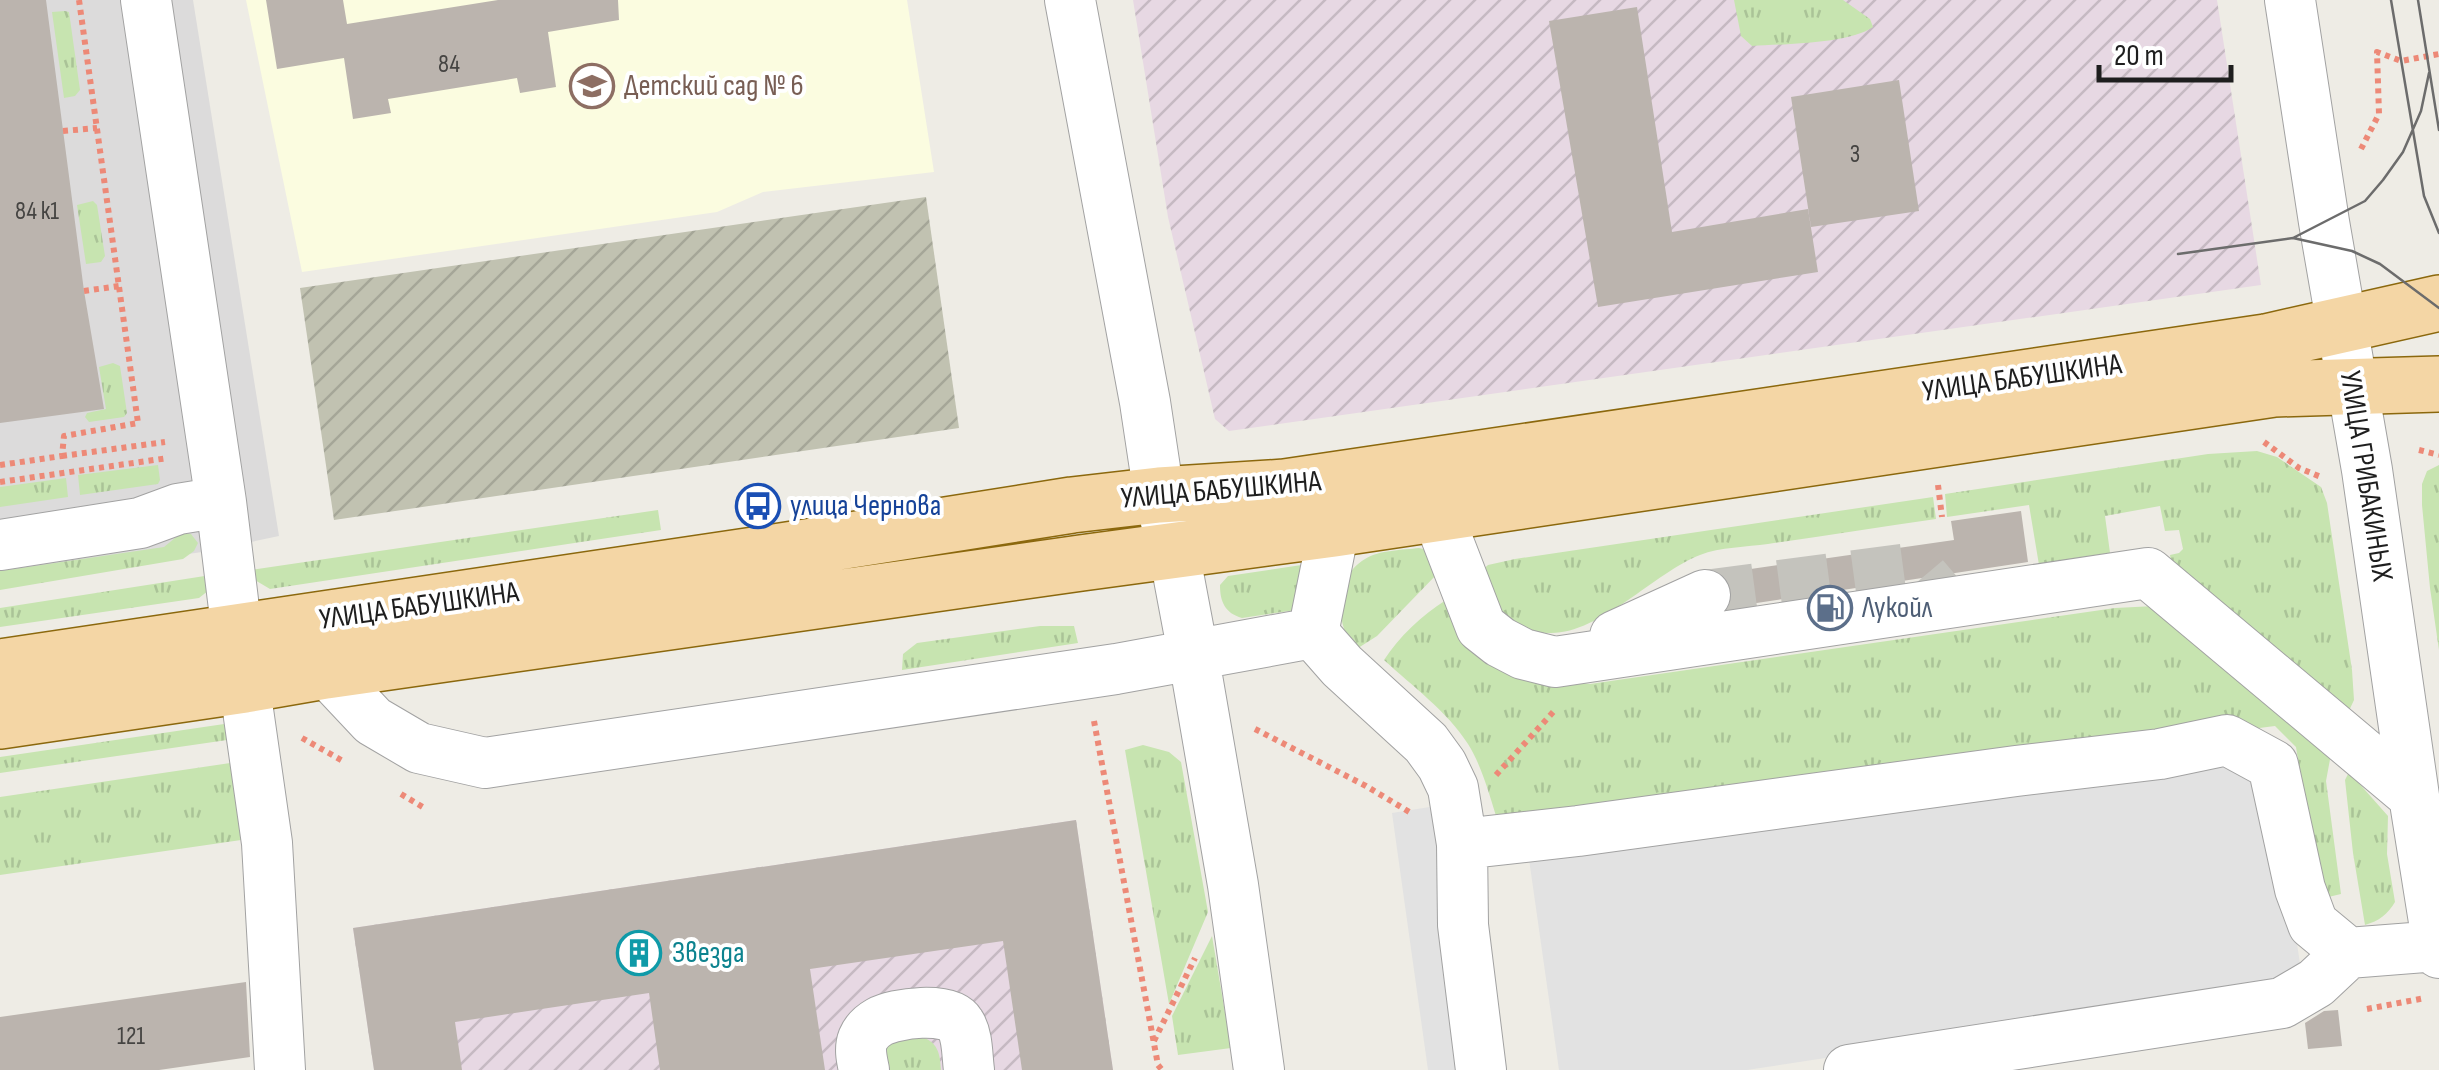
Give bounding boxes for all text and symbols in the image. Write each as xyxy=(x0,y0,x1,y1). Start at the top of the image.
scale bar xyxy=(2099,20,2232,82)
text: 20 m xyxy=(2114,38,2164,74)
house number: 84 xyxy=(438,49,460,80)
school or university icon: Детский сад № 6 xyxy=(569,63,615,109)
place label: Детский сад № 6 xyxy=(624,68,804,104)
house number: 3 xyxy=(1850,139,1860,170)
house number: 84 к1 xyxy=(15,196,59,227)
street label: УЛИЦА БАБУШКИНА xyxy=(1920,346,2124,410)
street label: УЛИЦА ГРИБАКИНЫХ xyxy=(2332,368,2400,584)
street label: УЛИЦА БАБУШКИНА xyxy=(1119,463,1323,517)
bus stop icon: улица Чернова xyxy=(735,483,781,529)
place label: улица Чернова xyxy=(790,488,941,524)
street label: УЛИЦА БАБУШКИНА xyxy=(317,574,521,638)
fuel station icon: Лукойл xyxy=(1807,585,1853,631)
place label: Лукойл xyxy=(1861,590,1933,626)
building icon: Звезда xyxy=(616,930,662,976)
place label: Звезда xyxy=(672,935,745,971)
house number: 121 xyxy=(117,1021,145,1052)

